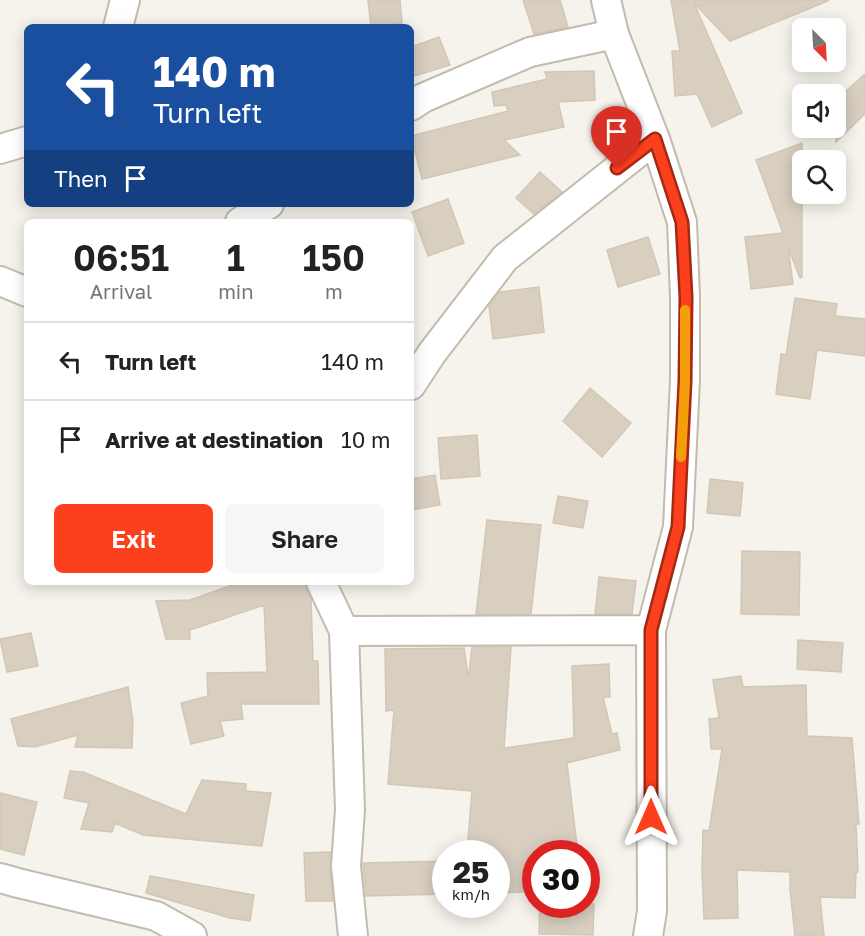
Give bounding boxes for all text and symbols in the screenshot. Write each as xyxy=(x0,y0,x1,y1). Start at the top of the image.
north arrow xyxy=(792,18,846,72)
map controls xyxy=(792,18,846,204)
text: 140 m xyxy=(153,46,275,96)
icon: left xyxy=(54,48,132,126)
button: sound xyxy=(792,84,846,138)
text: Turn left xyxy=(153,97,262,129)
pin xyxy=(591,106,642,168)
icon: arrive xyxy=(600,115,633,148)
button: search xyxy=(792,150,846,204)
icon: arrive xyxy=(119,162,152,195)
text: Then xyxy=(54,165,107,192)
text: 06:51 xyxy=(73,236,169,279)
text: 1 xyxy=(227,236,245,279)
text: 150 xyxy=(302,236,365,279)
text: Arrival xyxy=(90,279,152,303)
text: min xyxy=(218,279,254,303)
text: m xyxy=(325,279,343,303)
icon: left xyxy=(54,345,87,378)
text: Turn left xyxy=(105,348,196,375)
text: 140 m xyxy=(321,348,384,375)
icon: arrive xyxy=(54,423,87,456)
text: Arrive at destination xyxy=(105,426,323,453)
text: 10 m xyxy=(341,426,390,453)
button: Exit xyxy=(54,504,213,573)
button: Share xyxy=(225,504,384,573)
position arrow xyxy=(619,785,683,849)
speed limit sign: 30 xyxy=(522,840,600,918)
text: 25 xyxy=(453,854,489,890)
text: km/h xyxy=(452,885,490,903)

